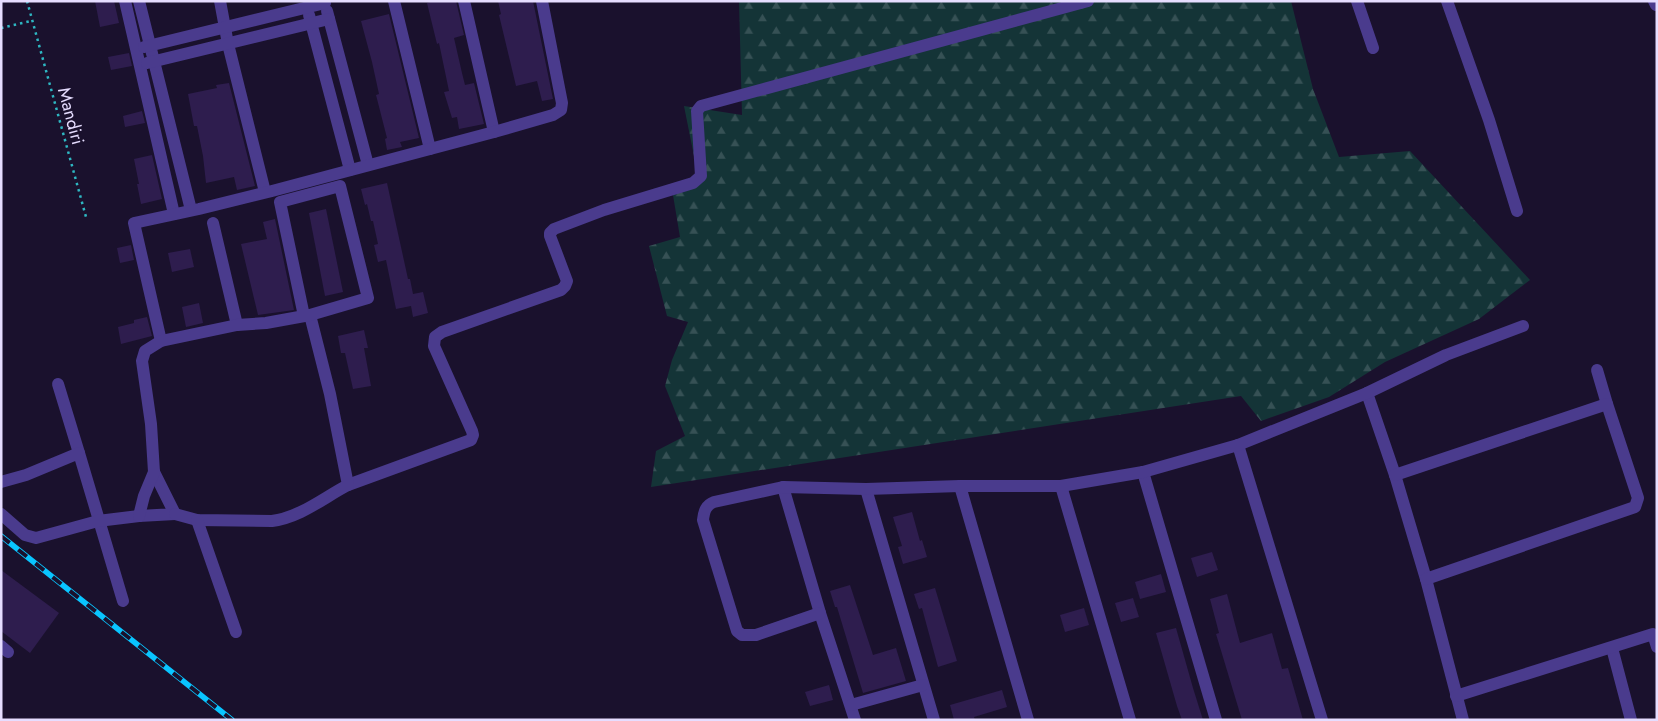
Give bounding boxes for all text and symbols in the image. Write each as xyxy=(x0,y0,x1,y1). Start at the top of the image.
street label: Mandiri xyxy=(51,84,91,148)

